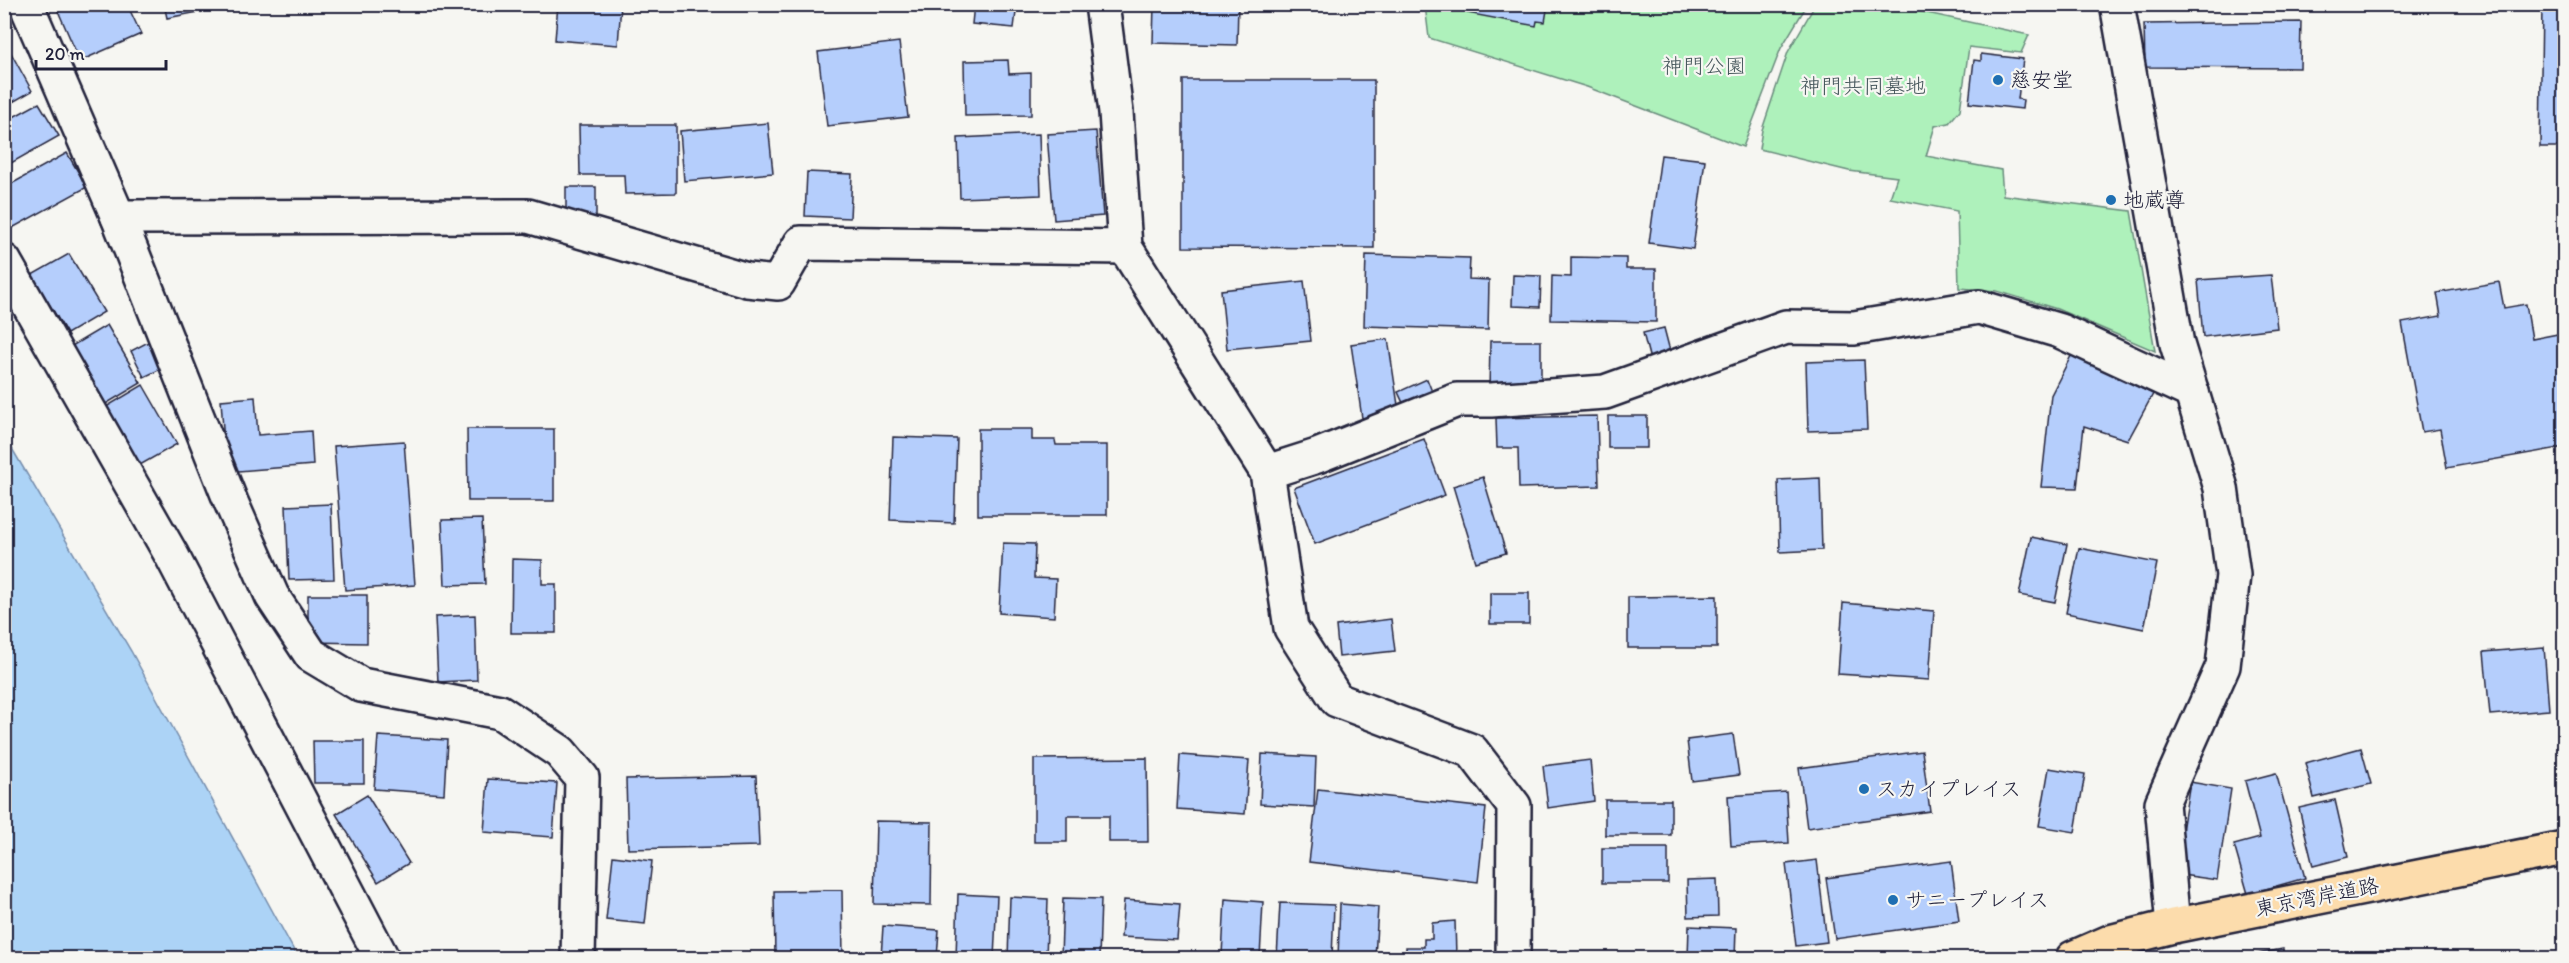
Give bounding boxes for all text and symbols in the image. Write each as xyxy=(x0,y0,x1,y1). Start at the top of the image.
scale bar xyxy=(36,33,166,71)
text: 20 m xyxy=(45,43,85,65)
park label: 神門公園 xyxy=(1662,53,1746,78)
place label: 慈安堂 xyxy=(2010,67,2073,92)
park label: 神門共同墓地 xyxy=(1800,73,1926,98)
marker: 慈安堂 xyxy=(1991,73,2005,87)
place label: 地蔵尊 xyxy=(2123,187,2186,212)
marker: 地蔵尊 xyxy=(2104,193,2118,207)
place label: スカイプレイス xyxy=(1876,776,2021,801)
marker: スカイプレイス xyxy=(1857,782,1871,796)
street label: 東京湾岸道路 xyxy=(2253,872,2381,921)
place label: サニープレイス xyxy=(1905,887,2049,912)
marker: サニープレイス xyxy=(1886,893,1900,907)

